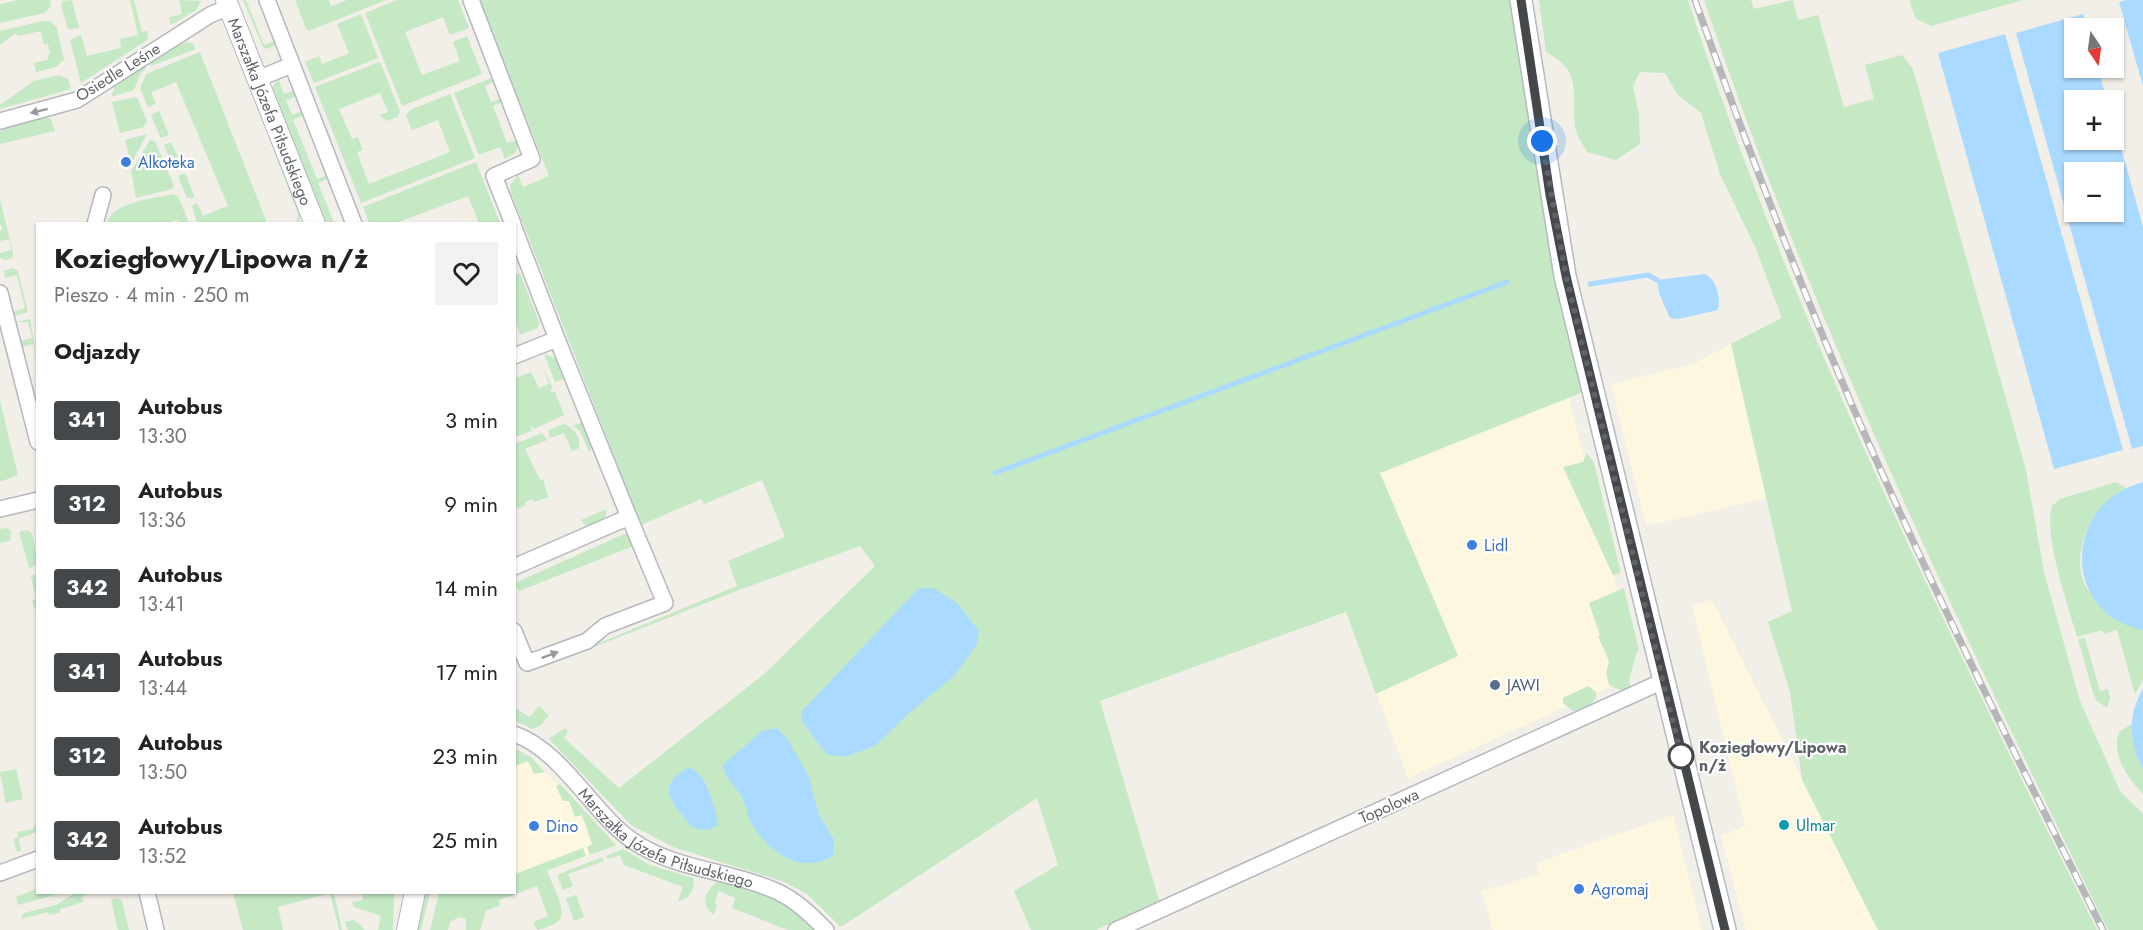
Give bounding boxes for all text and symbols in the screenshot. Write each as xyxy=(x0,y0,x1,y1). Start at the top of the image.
street label: Marszałka Józefa Piłsudskiego xyxy=(223,14,318,209)
north arrow xyxy=(2064,18,2124,78)
map controls xyxy=(2064,18,2124,222)
street label: Osiedle Leśne xyxy=(71,37,165,107)
button: + xyxy=(2064,90,2124,150)
one-way arrow xyxy=(30,106,48,116)
your location xyxy=(1527,126,1557,156)
place label: Alkoteka xyxy=(138,151,195,174)
marker: Alkoteka xyxy=(119,155,133,169)
button: − xyxy=(2064,162,2124,222)
text: Koziegłowy/Lipowa n/ż xyxy=(54,238,368,279)
button: heart xyxy=(435,242,498,305)
text: Pieszo · 4 min · 250 m xyxy=(54,281,250,310)
text: Odjazdy xyxy=(54,335,140,367)
text: Autobus xyxy=(138,390,223,422)
text: 3 min xyxy=(445,404,498,436)
text: 341 xyxy=(68,405,106,435)
text: 13:30 xyxy=(138,422,187,451)
text: Autobus xyxy=(138,474,223,506)
text: 9 min xyxy=(444,488,498,520)
text: 312 xyxy=(68,489,106,519)
text: 13:36 xyxy=(138,506,186,535)
place label: Lidl xyxy=(1484,534,1508,557)
marker: Lidl xyxy=(1465,538,1479,552)
text: Autobus xyxy=(138,558,223,590)
text: 14 min xyxy=(434,572,498,604)
text: 342 xyxy=(66,573,108,603)
text: 13:41 xyxy=(138,590,185,619)
text: Autobus xyxy=(138,642,223,674)
one-way arrow xyxy=(541,650,559,660)
text: 17 min xyxy=(436,656,498,688)
text: 341 xyxy=(68,657,106,687)
text: 13:44 xyxy=(138,674,187,703)
place label: JAWI xyxy=(1505,674,1540,697)
marker: JAWI xyxy=(1488,678,1502,692)
text: Autobus xyxy=(138,726,223,758)
place label: Koziegłowy/Lipowa n/ż xyxy=(1699,736,1847,777)
text: 23 min xyxy=(432,740,498,772)
text: 312 xyxy=(68,741,106,771)
marker: Koziegłowy/Lipowa n/ż xyxy=(1668,743,1694,769)
text: 13:50 xyxy=(138,758,187,787)
street label: Marszałka Józefa Piłsudskiego xyxy=(573,782,757,893)
street label: Topolowa xyxy=(1355,783,1423,829)
text: Autobus xyxy=(138,810,223,842)
place label: Ulmar xyxy=(1796,814,1836,837)
place label: Dino xyxy=(546,815,578,838)
marker: Ulmar xyxy=(1777,818,1791,832)
marker: Dino xyxy=(527,819,541,833)
text: 25 min xyxy=(432,824,498,856)
text: 342 xyxy=(66,825,108,855)
text: 13:52 xyxy=(138,842,187,871)
place label: Agromaj xyxy=(1591,878,1649,901)
marker: Agromaj xyxy=(1572,882,1586,896)

